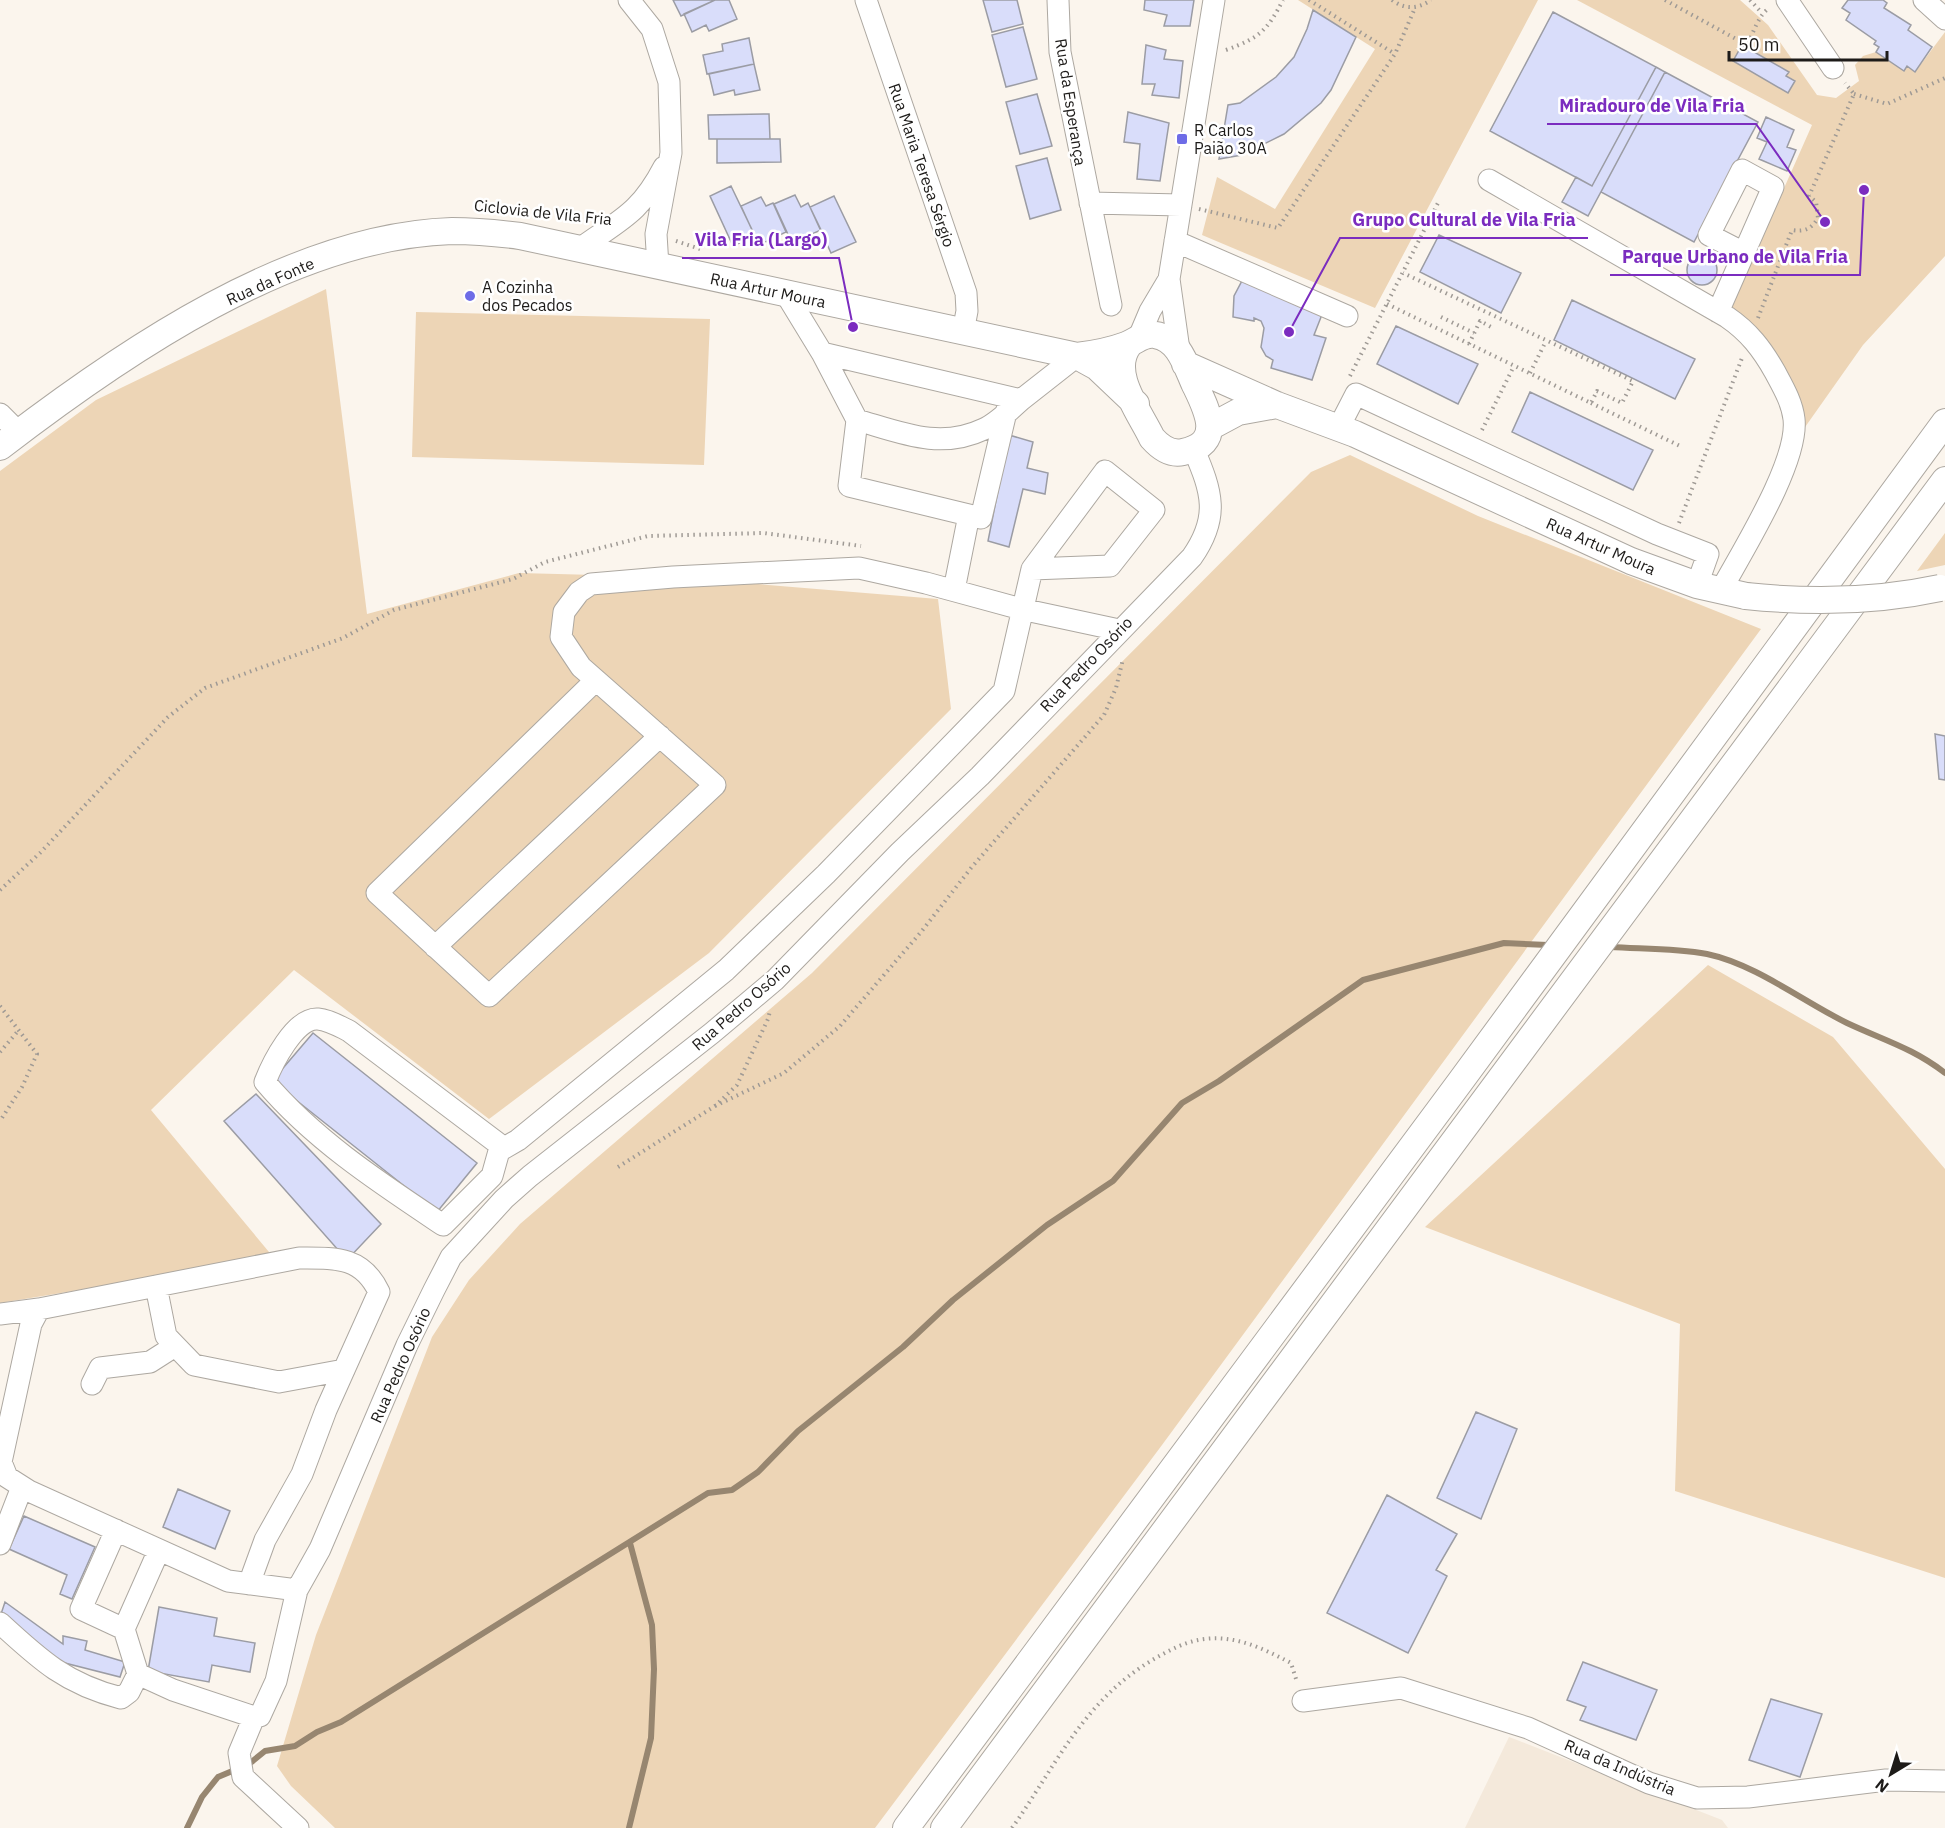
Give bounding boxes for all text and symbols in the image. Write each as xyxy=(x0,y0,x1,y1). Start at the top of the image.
scale bar xyxy=(1729,24,1886,62)
text: 50 m xyxy=(1738,33,1780,56)
street label: Rua da Esperança xyxy=(1051,37,1091,167)
street label: Rua Maria Teresa Sérgio xyxy=(885,80,959,250)
callout: Miradouro de Vila Fria xyxy=(1547,88,1756,124)
text: Miradouro de Vila Fria xyxy=(1559,94,1745,117)
place label: R Carlos Paião 30A xyxy=(1194,120,1267,158)
marker: R Carlos Paião 30A xyxy=(1175,132,1189,146)
street label: Ciclovia de Vila Fria xyxy=(473,195,613,229)
callout: Grupo Cultural de Vila Fria xyxy=(1340,202,1588,238)
text: Grupo Cultural de Vila Fria xyxy=(1352,208,1576,231)
callout: Vila Fria (Largo) xyxy=(682,222,839,258)
text: Vila Fria (Largo) xyxy=(695,228,827,251)
callout: Parque Urbano de Vila Fria xyxy=(1610,239,1860,275)
text: Parque Urbano de Vila Fria xyxy=(1622,245,1848,268)
street label: Rua da Fonte xyxy=(223,253,317,309)
street label: Rua Artur Moura xyxy=(708,268,828,312)
place label: A Cozinha dos Pecados xyxy=(482,277,573,315)
marker: A Cozinha dos Pecados xyxy=(463,289,477,303)
street label: Rua Artur Moura xyxy=(1543,513,1659,579)
street label: Rua Pedro Osório xyxy=(1036,612,1136,716)
street label: Rua Pedro Osório xyxy=(687,958,795,1054)
street label: Rua Pedro Osório xyxy=(366,1304,434,1426)
street label: Rua da Indústria xyxy=(1561,1735,1679,1800)
north arrow xyxy=(1861,1744,1921,1804)
text: N xyxy=(1871,1774,1892,1797)

